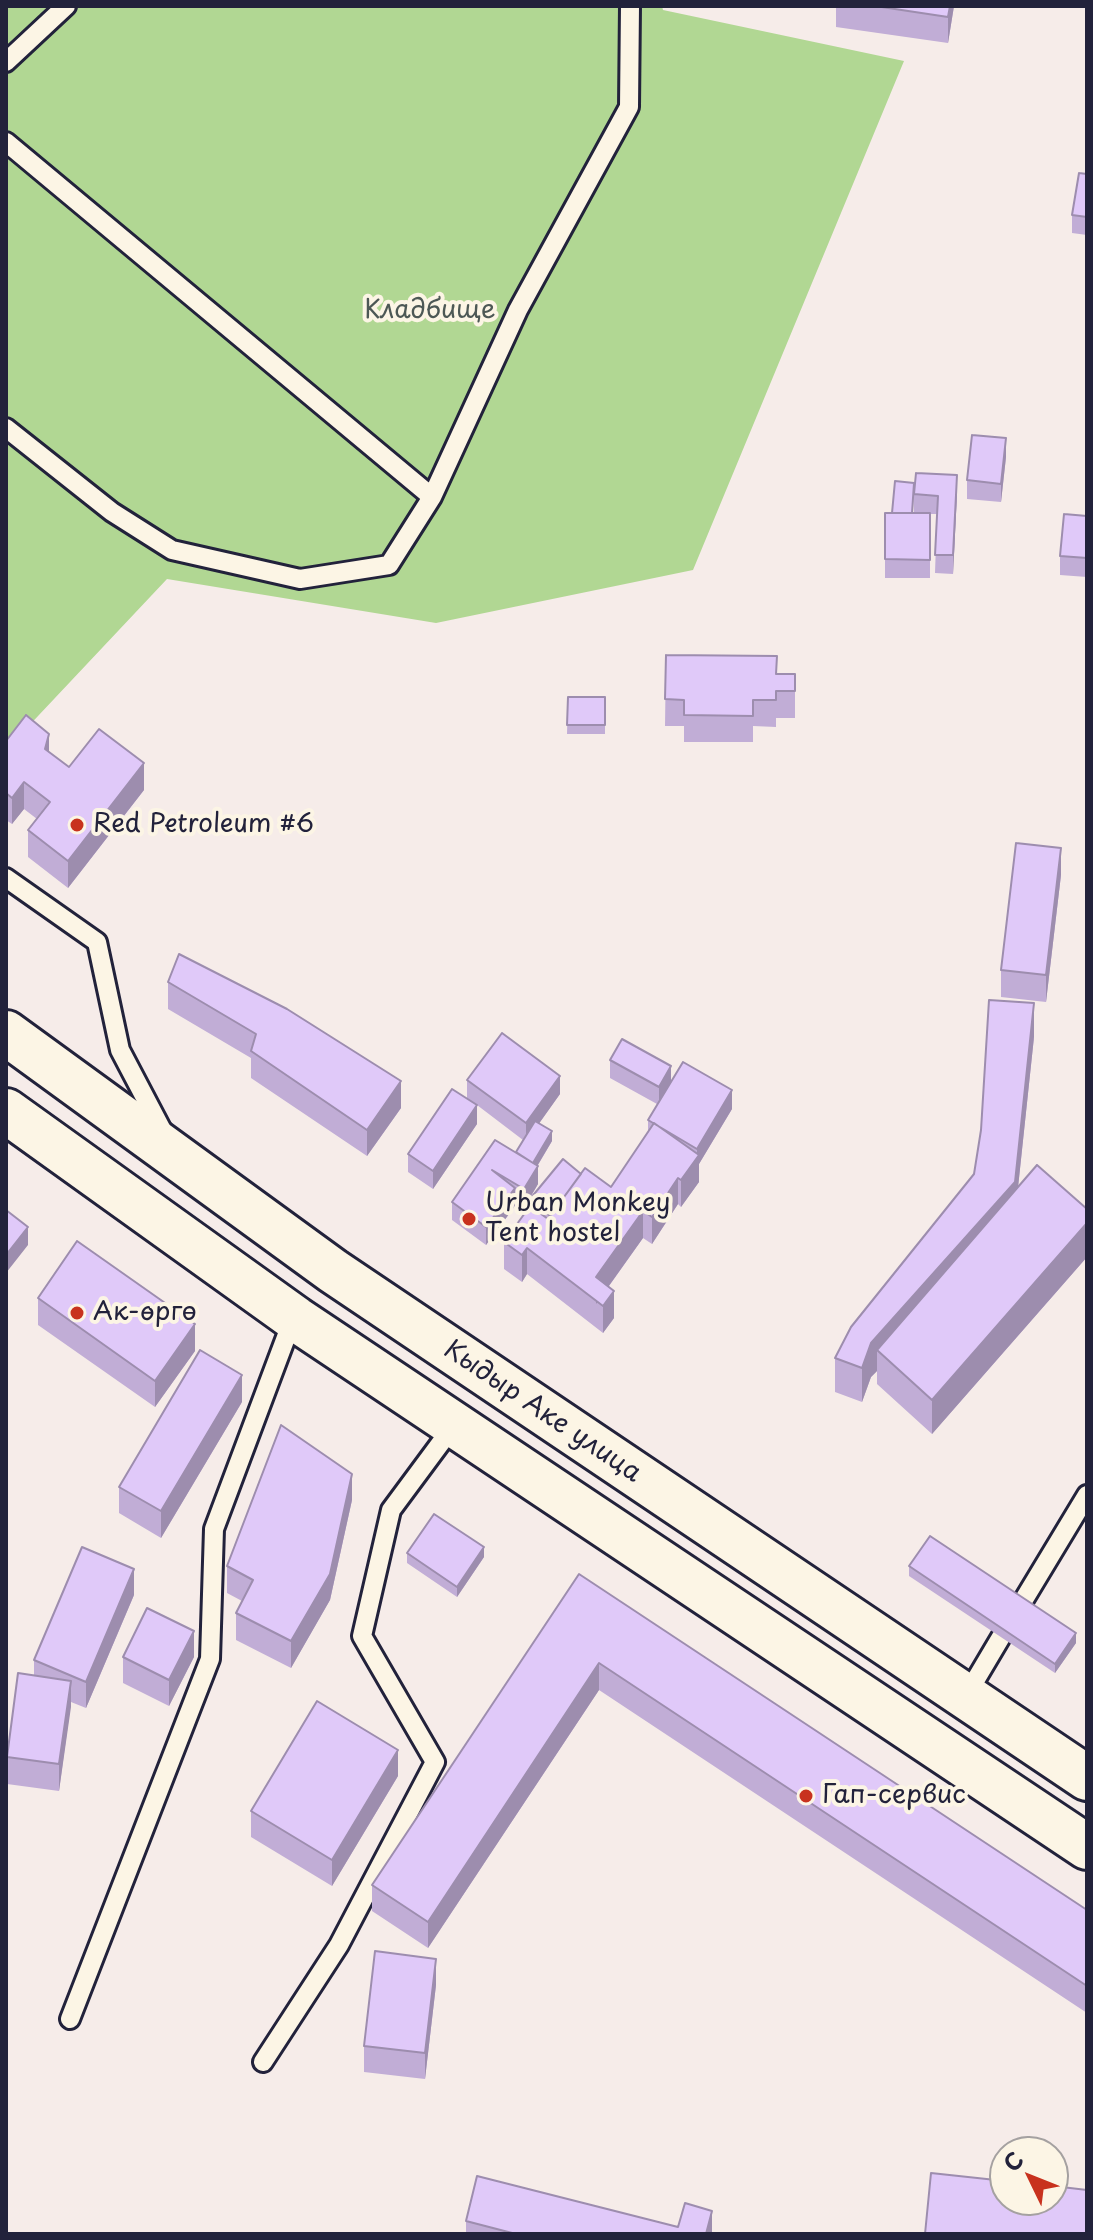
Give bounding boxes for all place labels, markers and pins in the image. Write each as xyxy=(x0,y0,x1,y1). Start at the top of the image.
place label: Red Petroleum #6 xyxy=(93,809,314,841)
marker: Red Petroleum #6 xyxy=(68,816,86,834)
place label: Urban Monkey Tent hostel xyxy=(485,1188,670,1250)
marker: Urban Monkey Tent hostel xyxy=(460,1210,478,1228)
place label: Ак-өргө xyxy=(93,1297,197,1329)
marker: Ак-өргө xyxy=(68,1304,86,1322)
place label: Гап-сервис xyxy=(822,1780,966,1812)
marker: Гап-сервис xyxy=(797,1787,815,1805)

